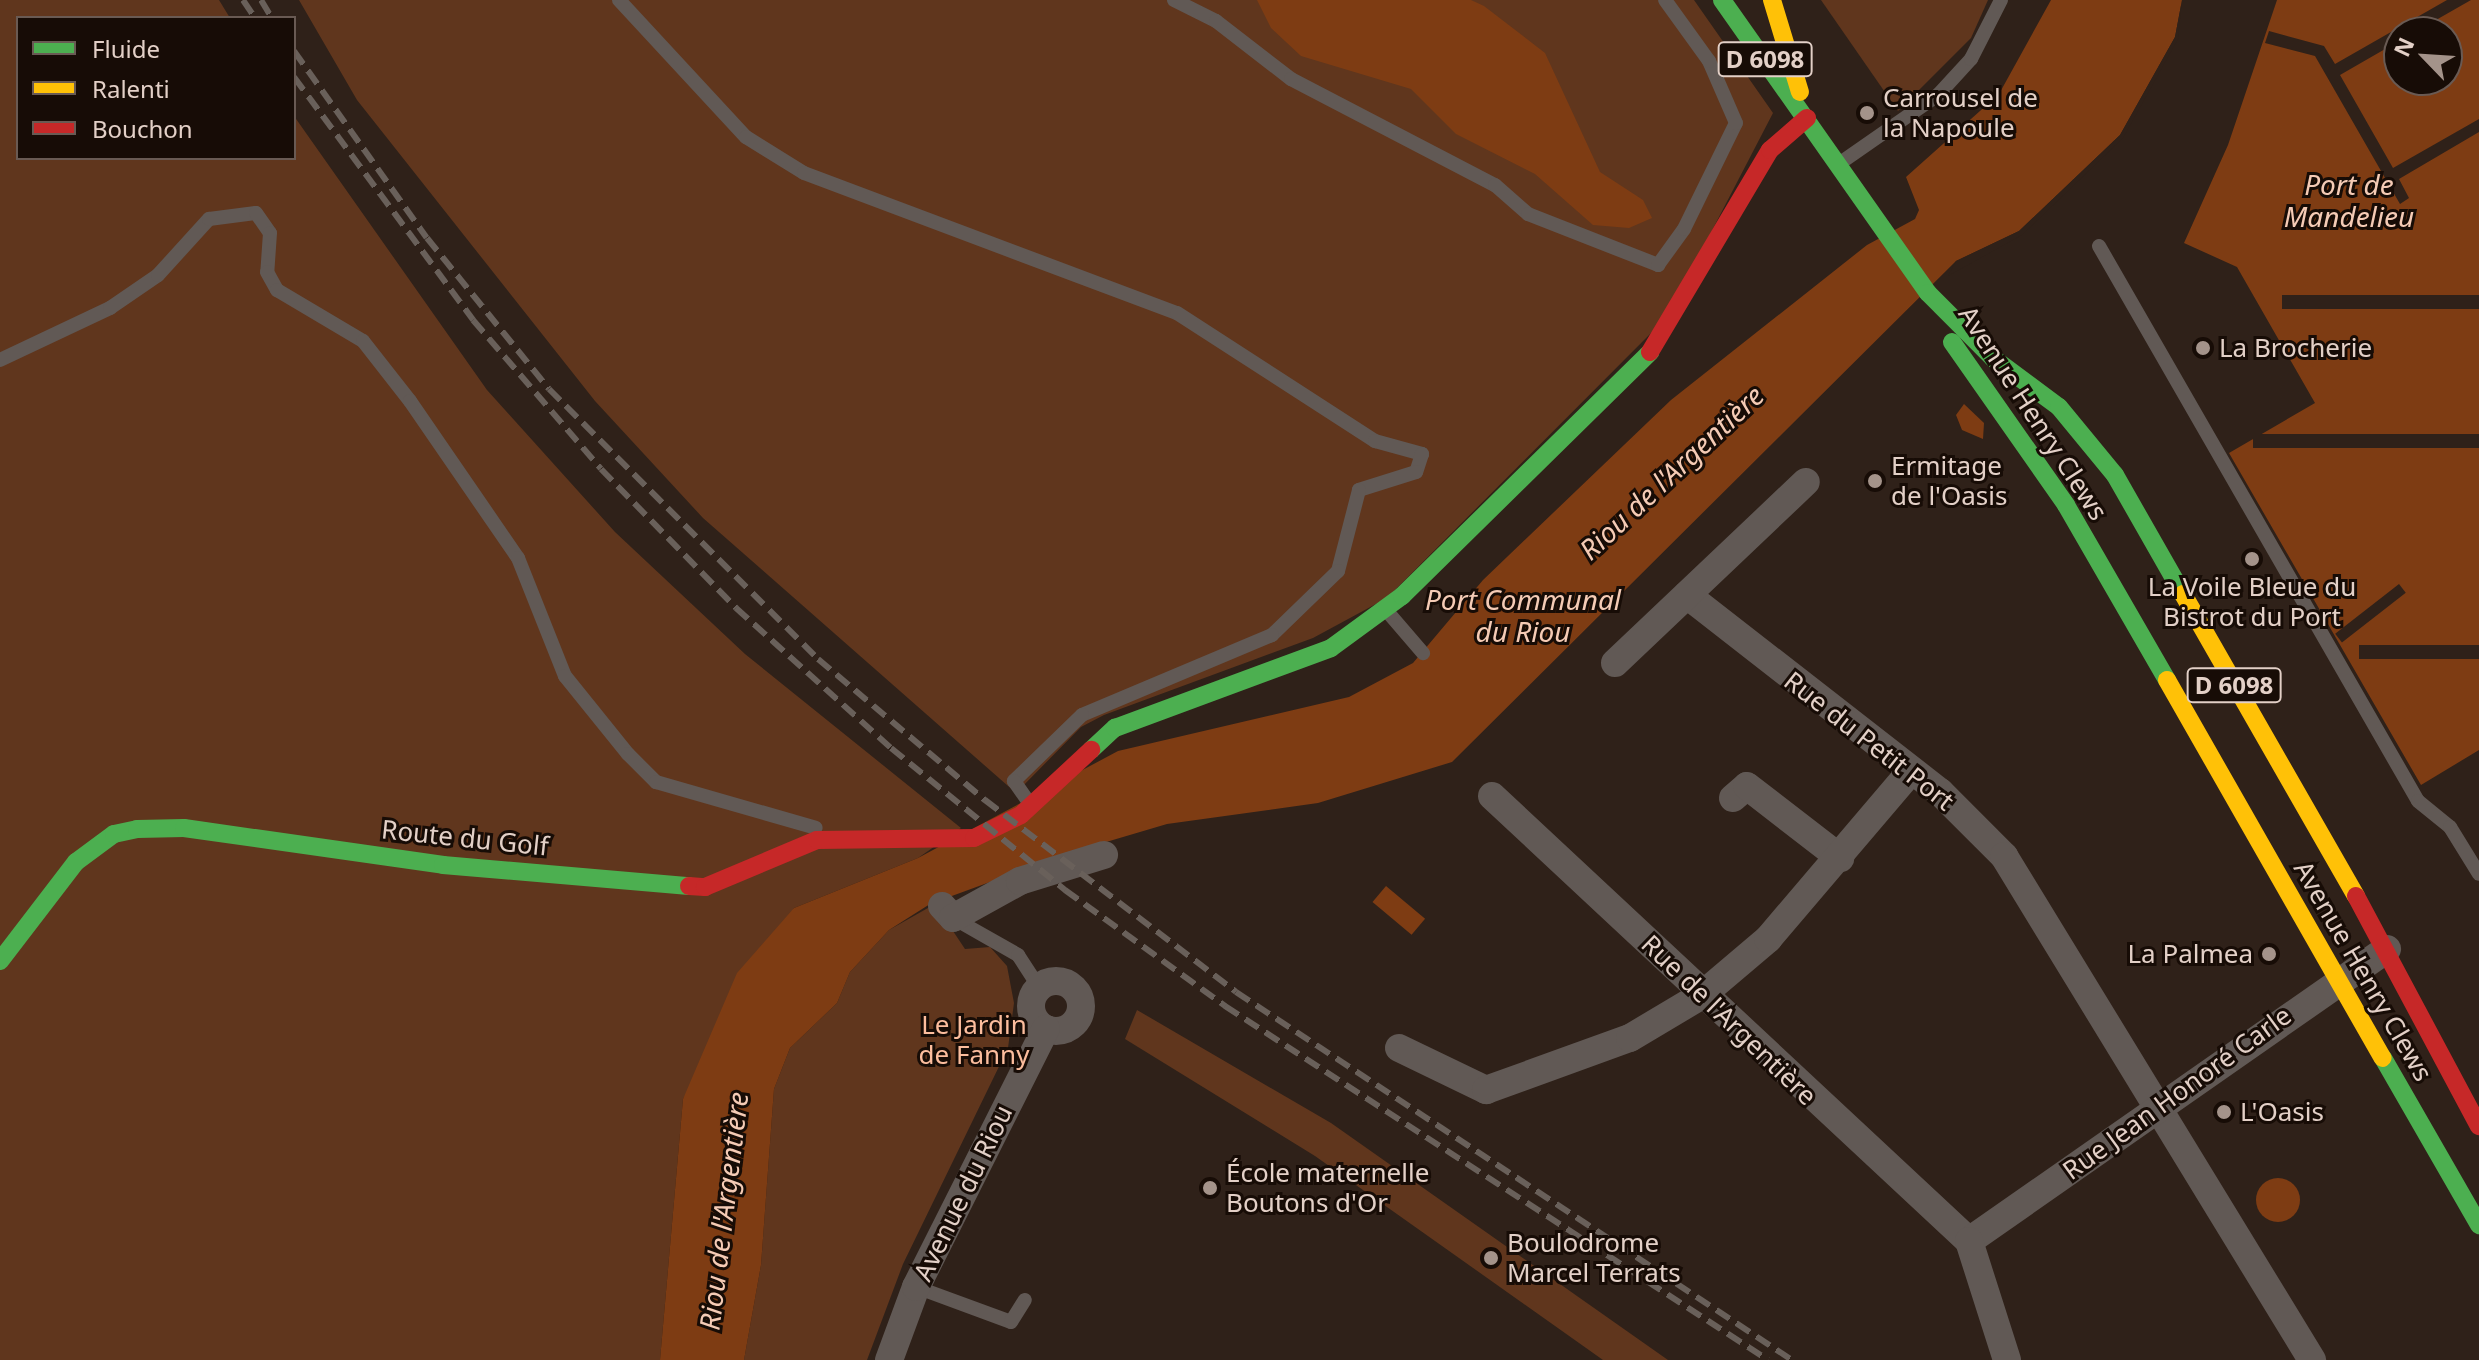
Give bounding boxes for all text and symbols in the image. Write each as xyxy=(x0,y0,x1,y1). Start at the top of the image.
legend xyxy=(16,16,296,160)
north arrow xyxy=(2383,16,2463,96)
text: Fluide xyxy=(92,32,160,65)
text: N xyxy=(2386,32,2420,61)
road number: D 6098 xyxy=(1717,39,1813,79)
text: Ralenti xyxy=(92,72,170,105)
place label: Carrousel de la Napoule xyxy=(1883,82,2038,144)
marker: Carrousel de la Napoule xyxy=(1858,104,1876,122)
text: Bouchon xyxy=(92,112,193,145)
water label: Port de Mandelieu xyxy=(2284,167,2414,233)
street label: Avenue Henry Clews xyxy=(1952,300,2114,526)
place label: La Brocherie xyxy=(2219,332,2372,364)
marker: La Brocherie xyxy=(2194,339,2212,357)
water label: Riou de l'Argentière xyxy=(1572,378,1770,566)
place label: Ermitage de l'Oasis xyxy=(1891,450,2007,512)
marker: Ermitage de l'Oasis xyxy=(1866,472,1884,490)
marker: La Voile Bleue du Bistrot du Port xyxy=(2243,550,2261,568)
place label: La Voile Bleue du Bistrot du Port xyxy=(2148,571,2356,632)
water label: Port Communal du Riou xyxy=(1425,582,1621,648)
street label: Rue du Petit Port xyxy=(1778,665,1960,817)
road number: D 6098 xyxy=(2186,665,2282,705)
street label: Route du Golf xyxy=(380,814,550,862)
street label: Avenue Henry Clews xyxy=(2287,855,2439,1087)
street label: Rue de l'Argentière xyxy=(1635,928,1823,1112)
place label: La Palmea xyxy=(2127,938,2253,970)
marker: La Palmea xyxy=(2260,945,2278,963)
street label: Rue Jean Honoré Carle xyxy=(2057,1000,2297,1186)
park label: Le Jardin de Fanny xyxy=(919,1009,1029,1070)
water label: Riou de l'Argentière xyxy=(692,1090,754,1332)
place label: L'Oasis xyxy=(2240,1096,2324,1128)
street label: Avenue du Riou xyxy=(907,1100,1019,1286)
marker: L'Oasis xyxy=(2215,1103,2233,1121)
place label: École maternelle Boutons d'Or xyxy=(1226,1157,1429,1218)
marker: École maternelle Boutons d'Or xyxy=(1201,1179,1219,1197)
place label: Boulodrome Marcel Terrats xyxy=(1507,1227,1681,1288)
marker: Boulodrome Marcel Terrats xyxy=(1482,1249,1500,1267)

